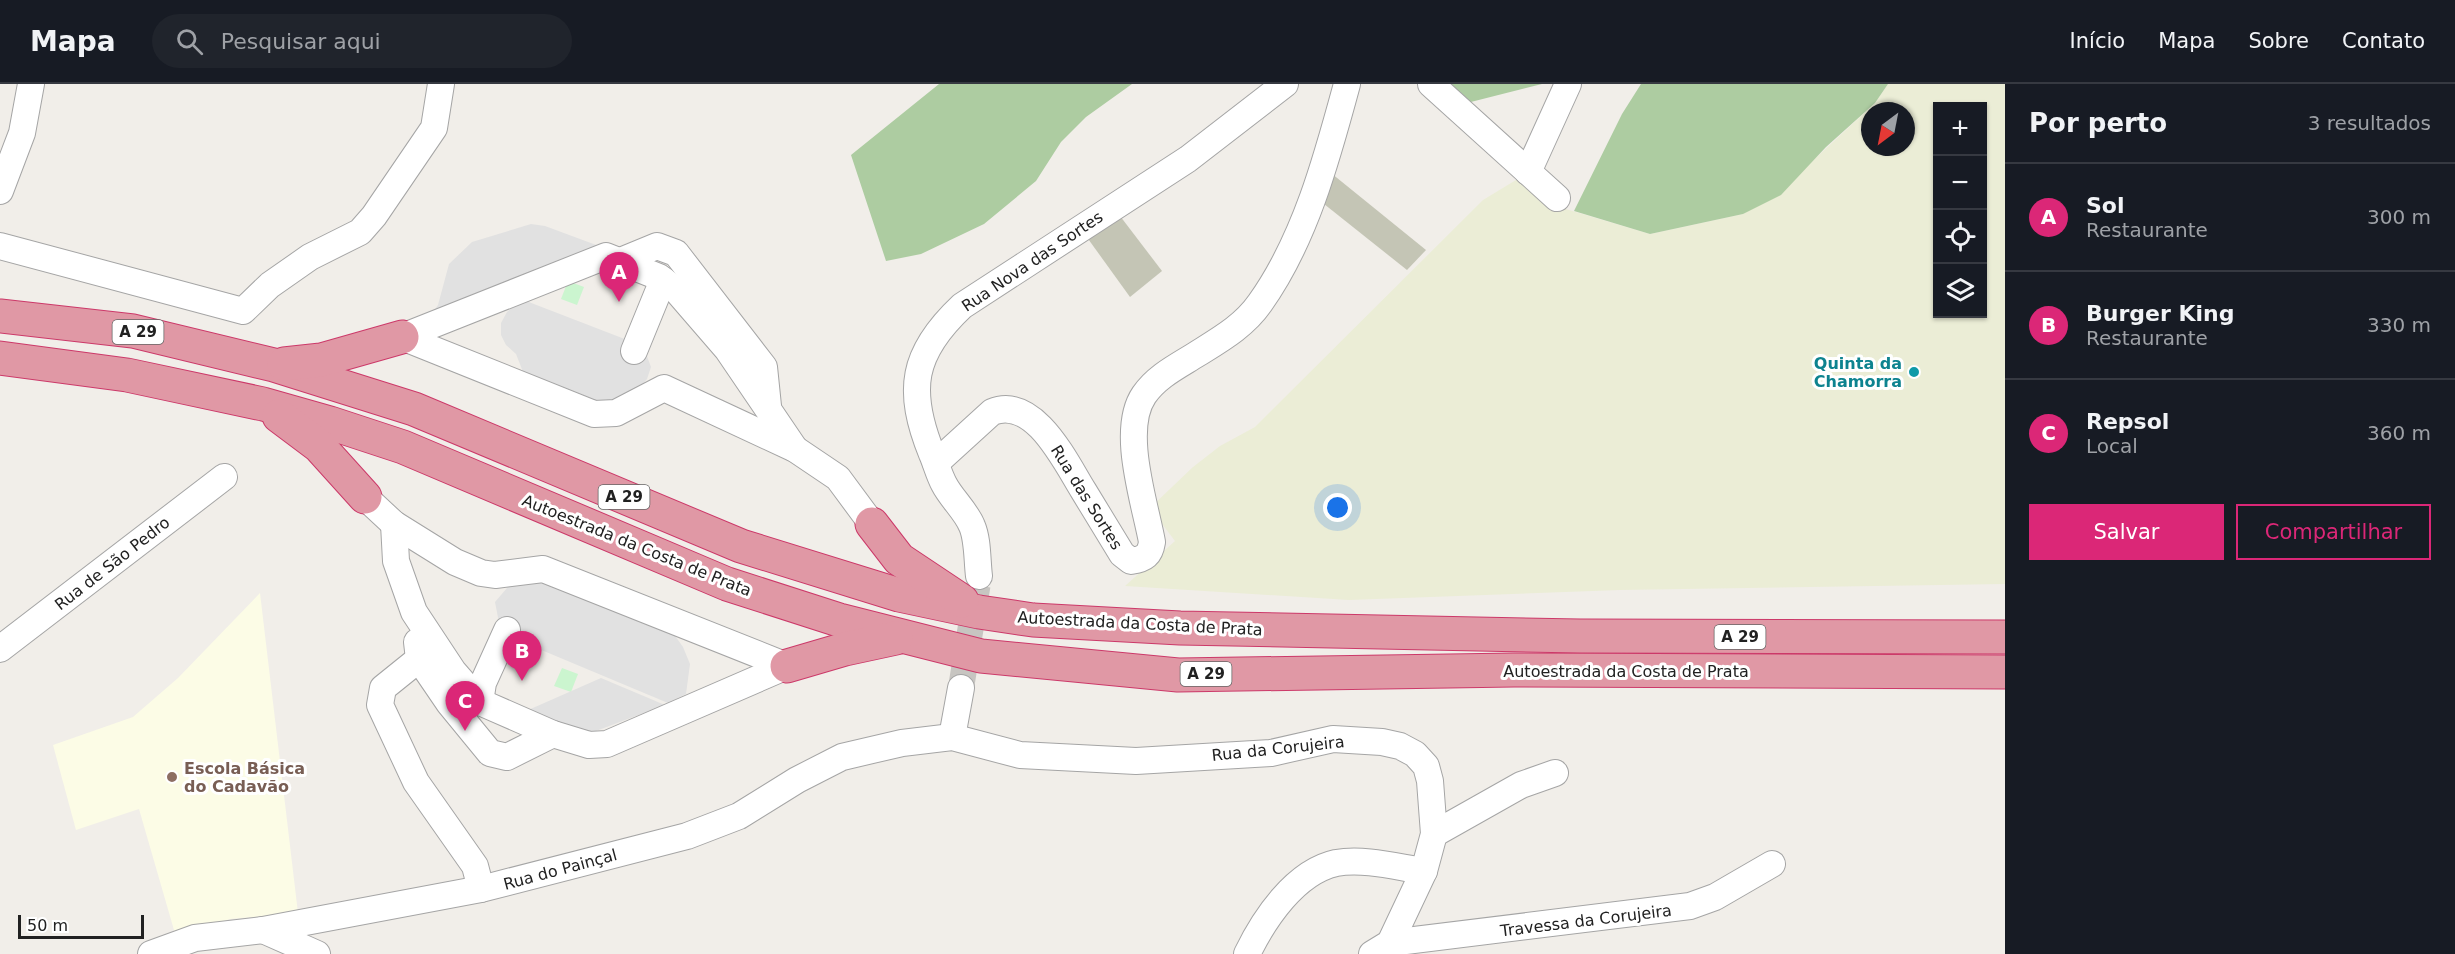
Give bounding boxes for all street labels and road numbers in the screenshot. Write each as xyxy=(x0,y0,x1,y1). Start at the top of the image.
street label: Rua Nova das Sortes xyxy=(958,207,1106,316)
road number: A 29 xyxy=(112,320,164,344)
street label: Rua das Sortes xyxy=(1047,441,1126,553)
road number: A 29 xyxy=(598,485,650,509)
street label: Autoestrada da Costa de Prata xyxy=(519,491,754,600)
street label: Rua de São Pedro xyxy=(51,513,173,614)
street label: Autoestrada da Costa de Prata xyxy=(1017,608,1263,639)
road number: A 29 xyxy=(1714,625,1766,649)
road number: A 29 xyxy=(1180,662,1232,686)
street label: Autoestrada da Costa de Prata xyxy=(1503,662,1749,681)
street label: Rua da Corujeira xyxy=(1211,732,1345,765)
street label: Rua do Painçal xyxy=(501,845,619,894)
street label: Travessa da Corujeira xyxy=(1498,901,1673,941)

